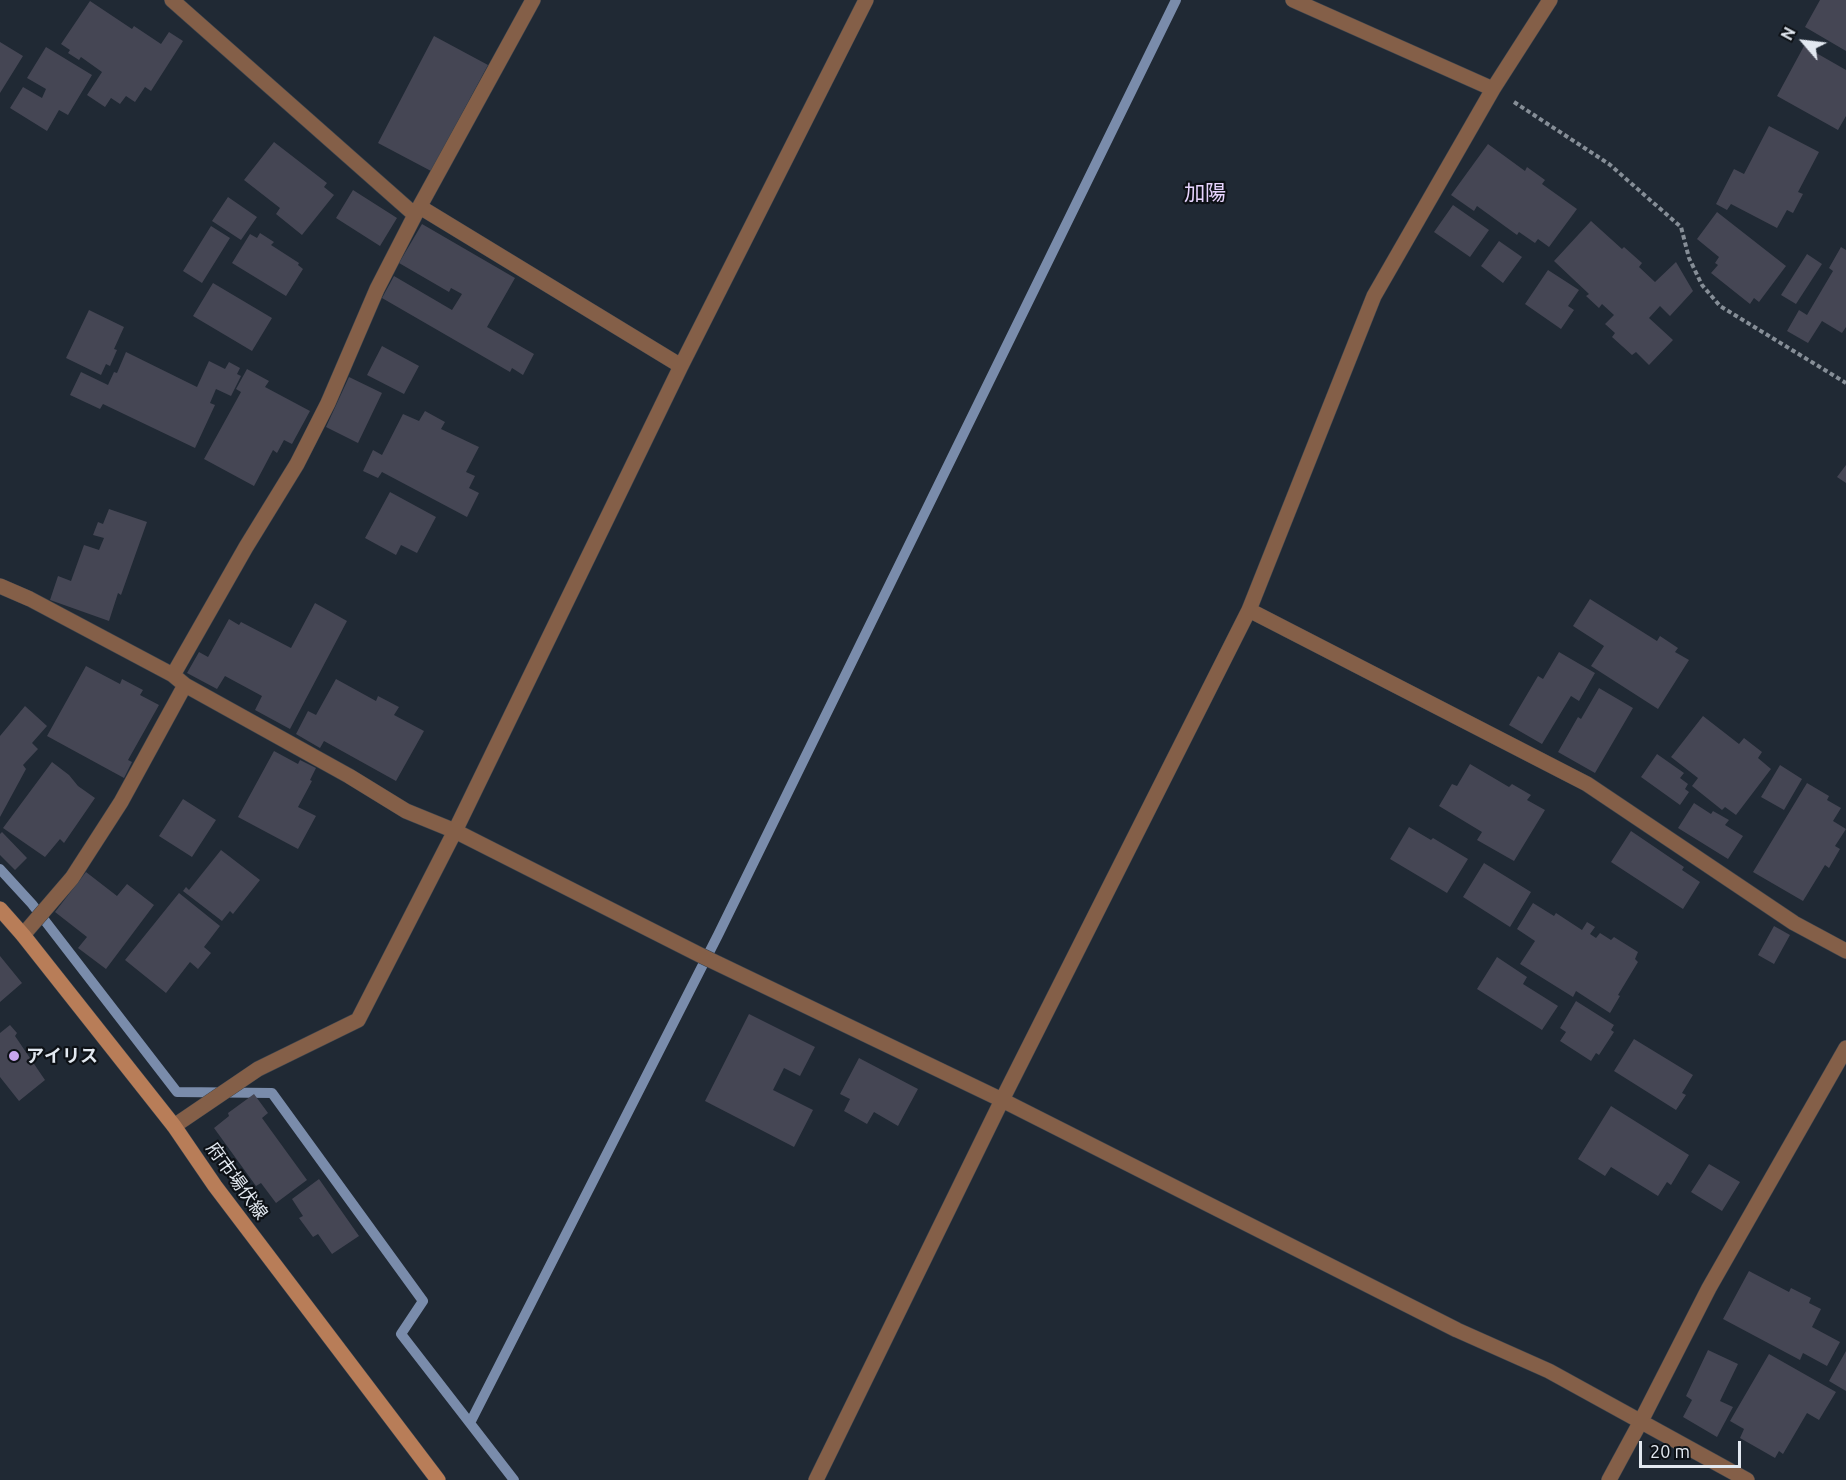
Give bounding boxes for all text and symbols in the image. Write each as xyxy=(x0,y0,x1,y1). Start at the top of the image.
north arrow xyxy=(1774,12,1834,72)
text: N xyxy=(1777,24,1799,43)
district label: 加陽 xyxy=(1184,180,1226,206)
place label: アイリス xyxy=(26,1045,98,1067)
marker: アイリス xyxy=(7,1049,21,1063)
street label: 府市場伏線 xyxy=(202,1138,272,1224)
scale bar xyxy=(1642,1429,1744,1467)
text: 20 m xyxy=(1650,1441,1690,1461)

